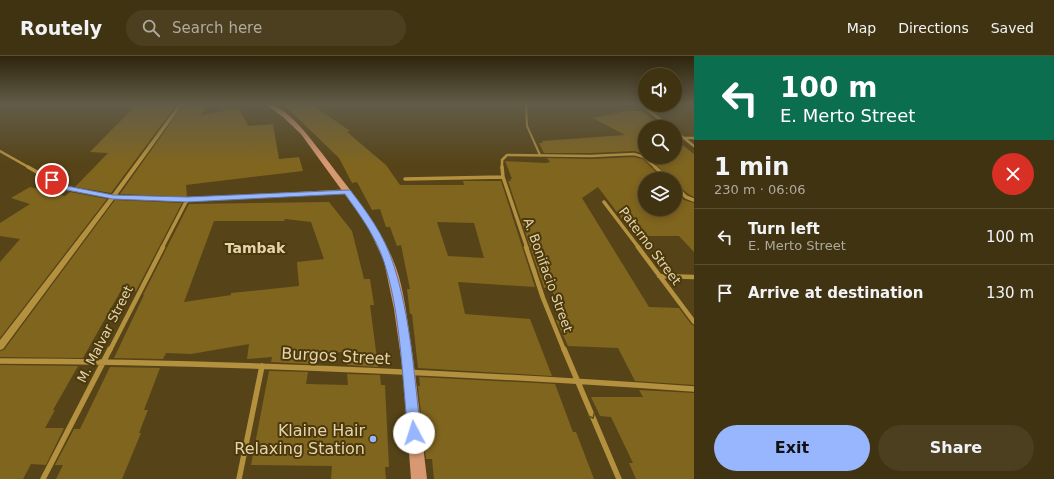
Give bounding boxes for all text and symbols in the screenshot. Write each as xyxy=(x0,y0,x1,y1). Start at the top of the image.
search box xyxy=(126,10,406,46)
text: Routely xyxy=(20,17,102,39)
icon: search xyxy=(140,17,162,39)
text: Search here xyxy=(172,19,262,37)
text: Map xyxy=(847,20,876,36)
text: Directions xyxy=(898,20,969,36)
text: Saved xyxy=(991,20,1034,36)
map controls xyxy=(638,68,682,216)
button: sound xyxy=(638,68,682,112)
text: 100 m xyxy=(780,71,877,104)
icon: left xyxy=(714,72,766,124)
text: E. Merto Street xyxy=(780,105,915,126)
button: search xyxy=(638,120,682,164)
text: 1 min xyxy=(714,153,789,181)
button: close xyxy=(992,153,1034,195)
pin xyxy=(35,163,69,197)
icon: arrive xyxy=(41,169,63,191)
button: layers xyxy=(638,172,682,216)
text: 230 m · 06:06 xyxy=(714,182,805,197)
street label: Paterno Street xyxy=(616,204,684,288)
street label: A. Bonifacio Street xyxy=(520,216,576,334)
text: Turn left xyxy=(748,220,820,238)
icon: left xyxy=(714,226,736,248)
text: 100 m xyxy=(986,228,1034,246)
text: E. Merto Street xyxy=(748,238,846,253)
district label: Tambak xyxy=(225,240,286,256)
icon: arrive xyxy=(714,282,736,304)
street label: M. Malvar Street xyxy=(74,283,136,385)
text: Arrive at destination xyxy=(748,284,923,302)
text: 130 m xyxy=(986,284,1034,302)
street label: Burgos Street xyxy=(281,344,391,368)
position arrow xyxy=(393,412,435,454)
one-way arrow xyxy=(587,412,595,419)
place label: Klaine Hair Relaxing Station xyxy=(234,421,365,458)
button: Exit xyxy=(714,425,870,471)
button: Share xyxy=(878,425,1034,471)
marker: Klaine Hair Relaxing Station xyxy=(368,434,378,444)

